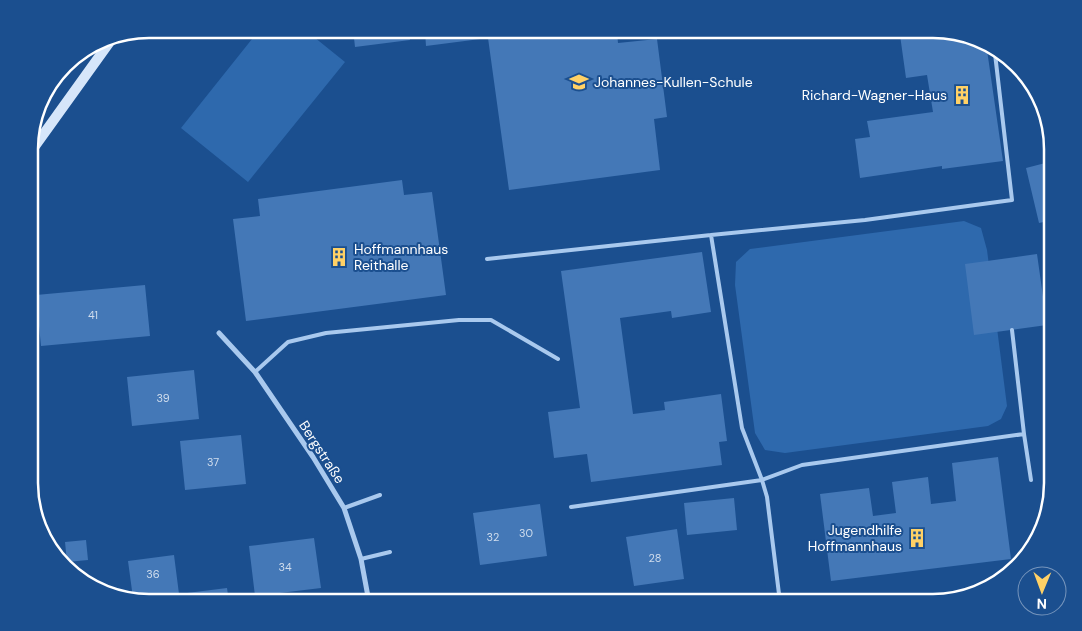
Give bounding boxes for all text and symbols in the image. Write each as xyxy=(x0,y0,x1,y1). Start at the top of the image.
school or university icon: Johannes-Kullen-Schule xyxy=(568,71,590,93)
place label: Johannes-Kullen-Schule xyxy=(594,73,753,91)
building icon: Richard-Wagner-Haus xyxy=(951,84,973,106)
place label: Richard-Wagner-Haus xyxy=(802,86,947,104)
place label: Hoffmannhaus Reithalle xyxy=(354,240,448,274)
building icon: Hoffmannhaus Reithalle xyxy=(328,246,350,268)
house number: 41 xyxy=(88,308,98,322)
house number: 39 xyxy=(156,391,170,405)
street label: Bergstraße xyxy=(295,417,349,487)
house number: 37 xyxy=(207,455,219,469)
place label: Jugendhilfe Hoffmannhaus xyxy=(808,521,902,555)
house number: 30 xyxy=(519,526,533,540)
building icon: Jugendhilfe Hoffmannhaus xyxy=(906,527,928,549)
house number: 32 xyxy=(487,530,499,544)
house number: 28 xyxy=(649,551,661,565)
house number: 34 xyxy=(278,560,292,574)
north arrow xyxy=(1017,566,1067,616)
house number: 36 xyxy=(146,567,160,581)
text: N xyxy=(1037,595,1047,613)

